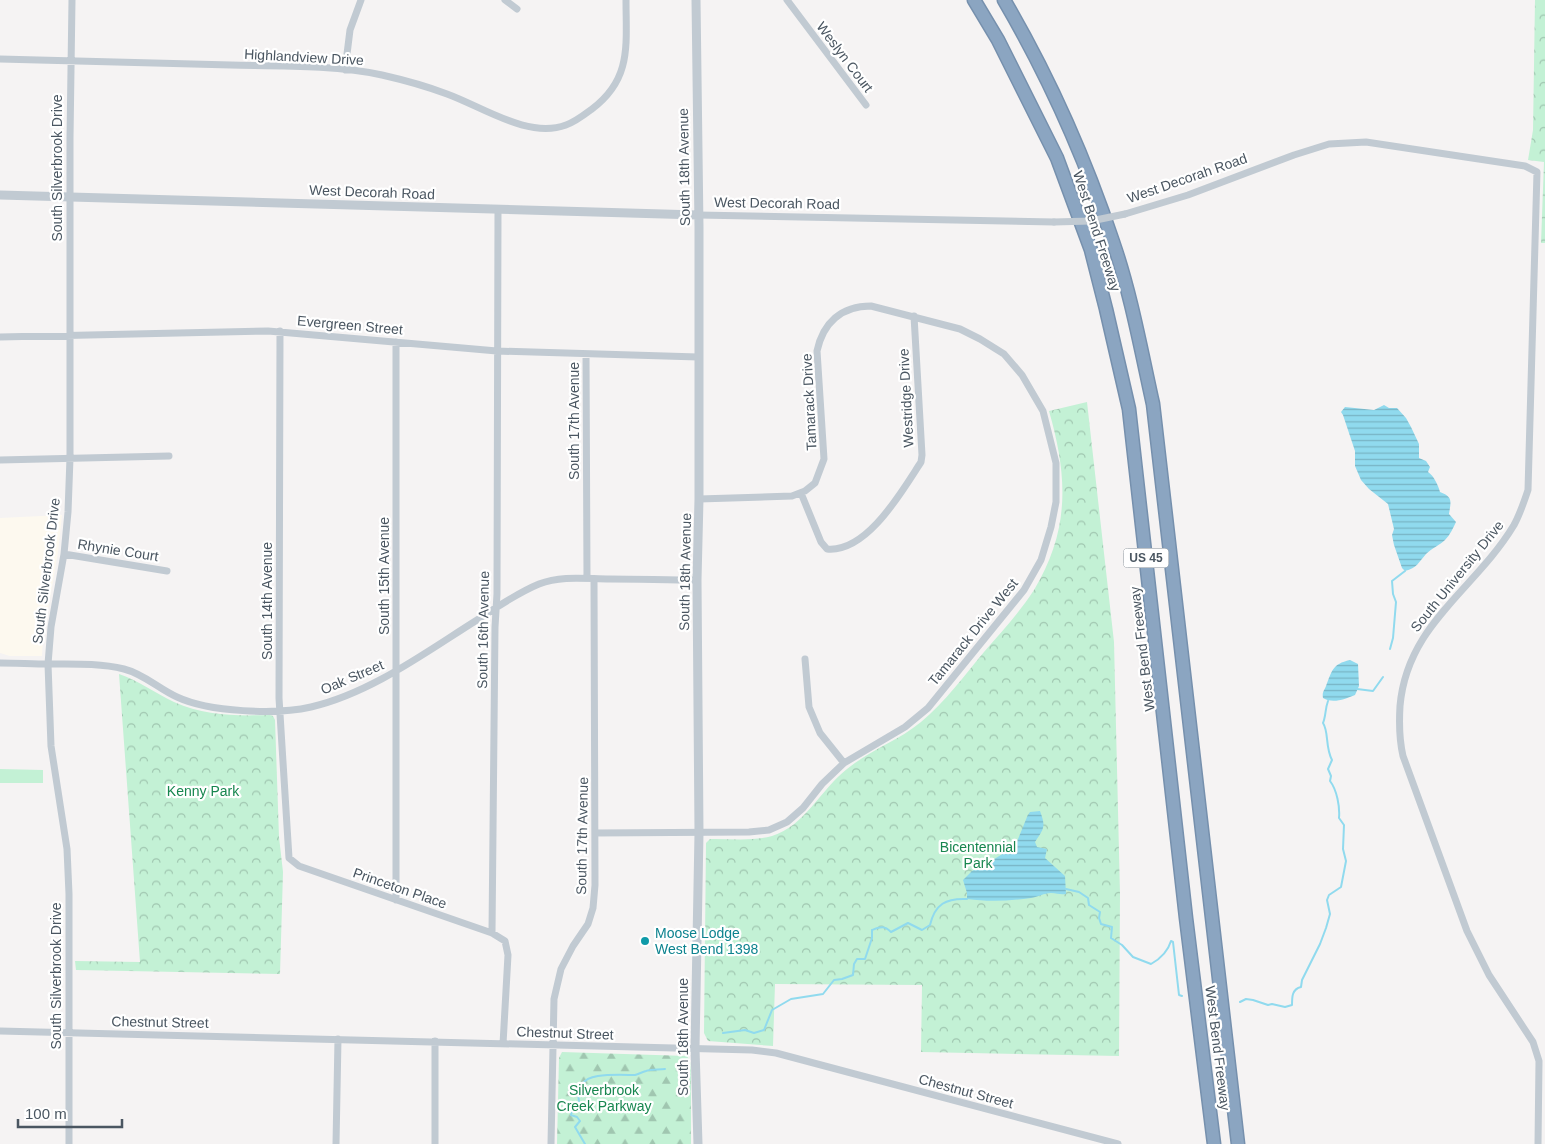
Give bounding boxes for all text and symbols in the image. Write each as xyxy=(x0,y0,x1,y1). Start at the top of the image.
street label: Weslyn Court xyxy=(813,19,877,95)
street label: Highlandview Drive xyxy=(244,46,364,68)
street label: South Silverbrook Drive xyxy=(49,94,65,242)
street label: South 18th Avenue xyxy=(675,108,693,226)
street label: West Decorah Road xyxy=(1125,150,1249,206)
street label: West Bend Freeway xyxy=(1070,169,1124,293)
street label: West Decorah Road xyxy=(309,182,435,202)
street label: West Decorah Road xyxy=(714,194,840,212)
street label: Evergreen Street xyxy=(297,312,404,338)
street label: Westridge Drive xyxy=(895,348,917,448)
street label: Tamarack Drive xyxy=(798,353,820,451)
street label: South 17th Avenue xyxy=(566,362,582,480)
street label: South Silverbrook Drive xyxy=(29,497,63,645)
street label: South 18th Avenue xyxy=(676,513,694,631)
street label: South 15th Avenue xyxy=(376,517,392,635)
street label: South University Drive xyxy=(1407,517,1507,635)
street label: Rhynie Court xyxy=(76,536,160,564)
street label: South 14th Avenue xyxy=(259,542,275,660)
road number: US 45 xyxy=(1124,548,1168,568)
street label: South 16th Avenue xyxy=(474,571,492,689)
street label: Tamarack Drive West xyxy=(925,575,1021,689)
street label: West Bend Freeway xyxy=(1126,586,1158,712)
street label: Oak Street xyxy=(318,657,386,697)
street label: South 17th Avenue xyxy=(573,777,591,895)
park label: Kenny Park xyxy=(167,783,240,799)
park label: Bicentennial Park xyxy=(940,839,1016,871)
street label: Princeton Place xyxy=(351,864,449,912)
street label: South Silverbrook Drive xyxy=(48,902,64,1050)
place label: Moose Lodge West Bend 1398 xyxy=(655,925,758,957)
marker: Moose Lodge West Bend 1398 xyxy=(639,935,651,947)
street label: South 18th Avenue xyxy=(675,978,691,1096)
street label: West Bend Freeway xyxy=(1202,985,1234,1111)
street label: Chestnut Street xyxy=(111,1013,209,1031)
street label: Chestnut Street xyxy=(516,1023,614,1043)
street label: Chestnut Street xyxy=(917,1071,1015,1111)
park label: Silverbrook Creek Parkway xyxy=(557,1082,651,1114)
scale bar xyxy=(18,1096,121,1128)
text: 100 m xyxy=(25,1105,67,1122)

